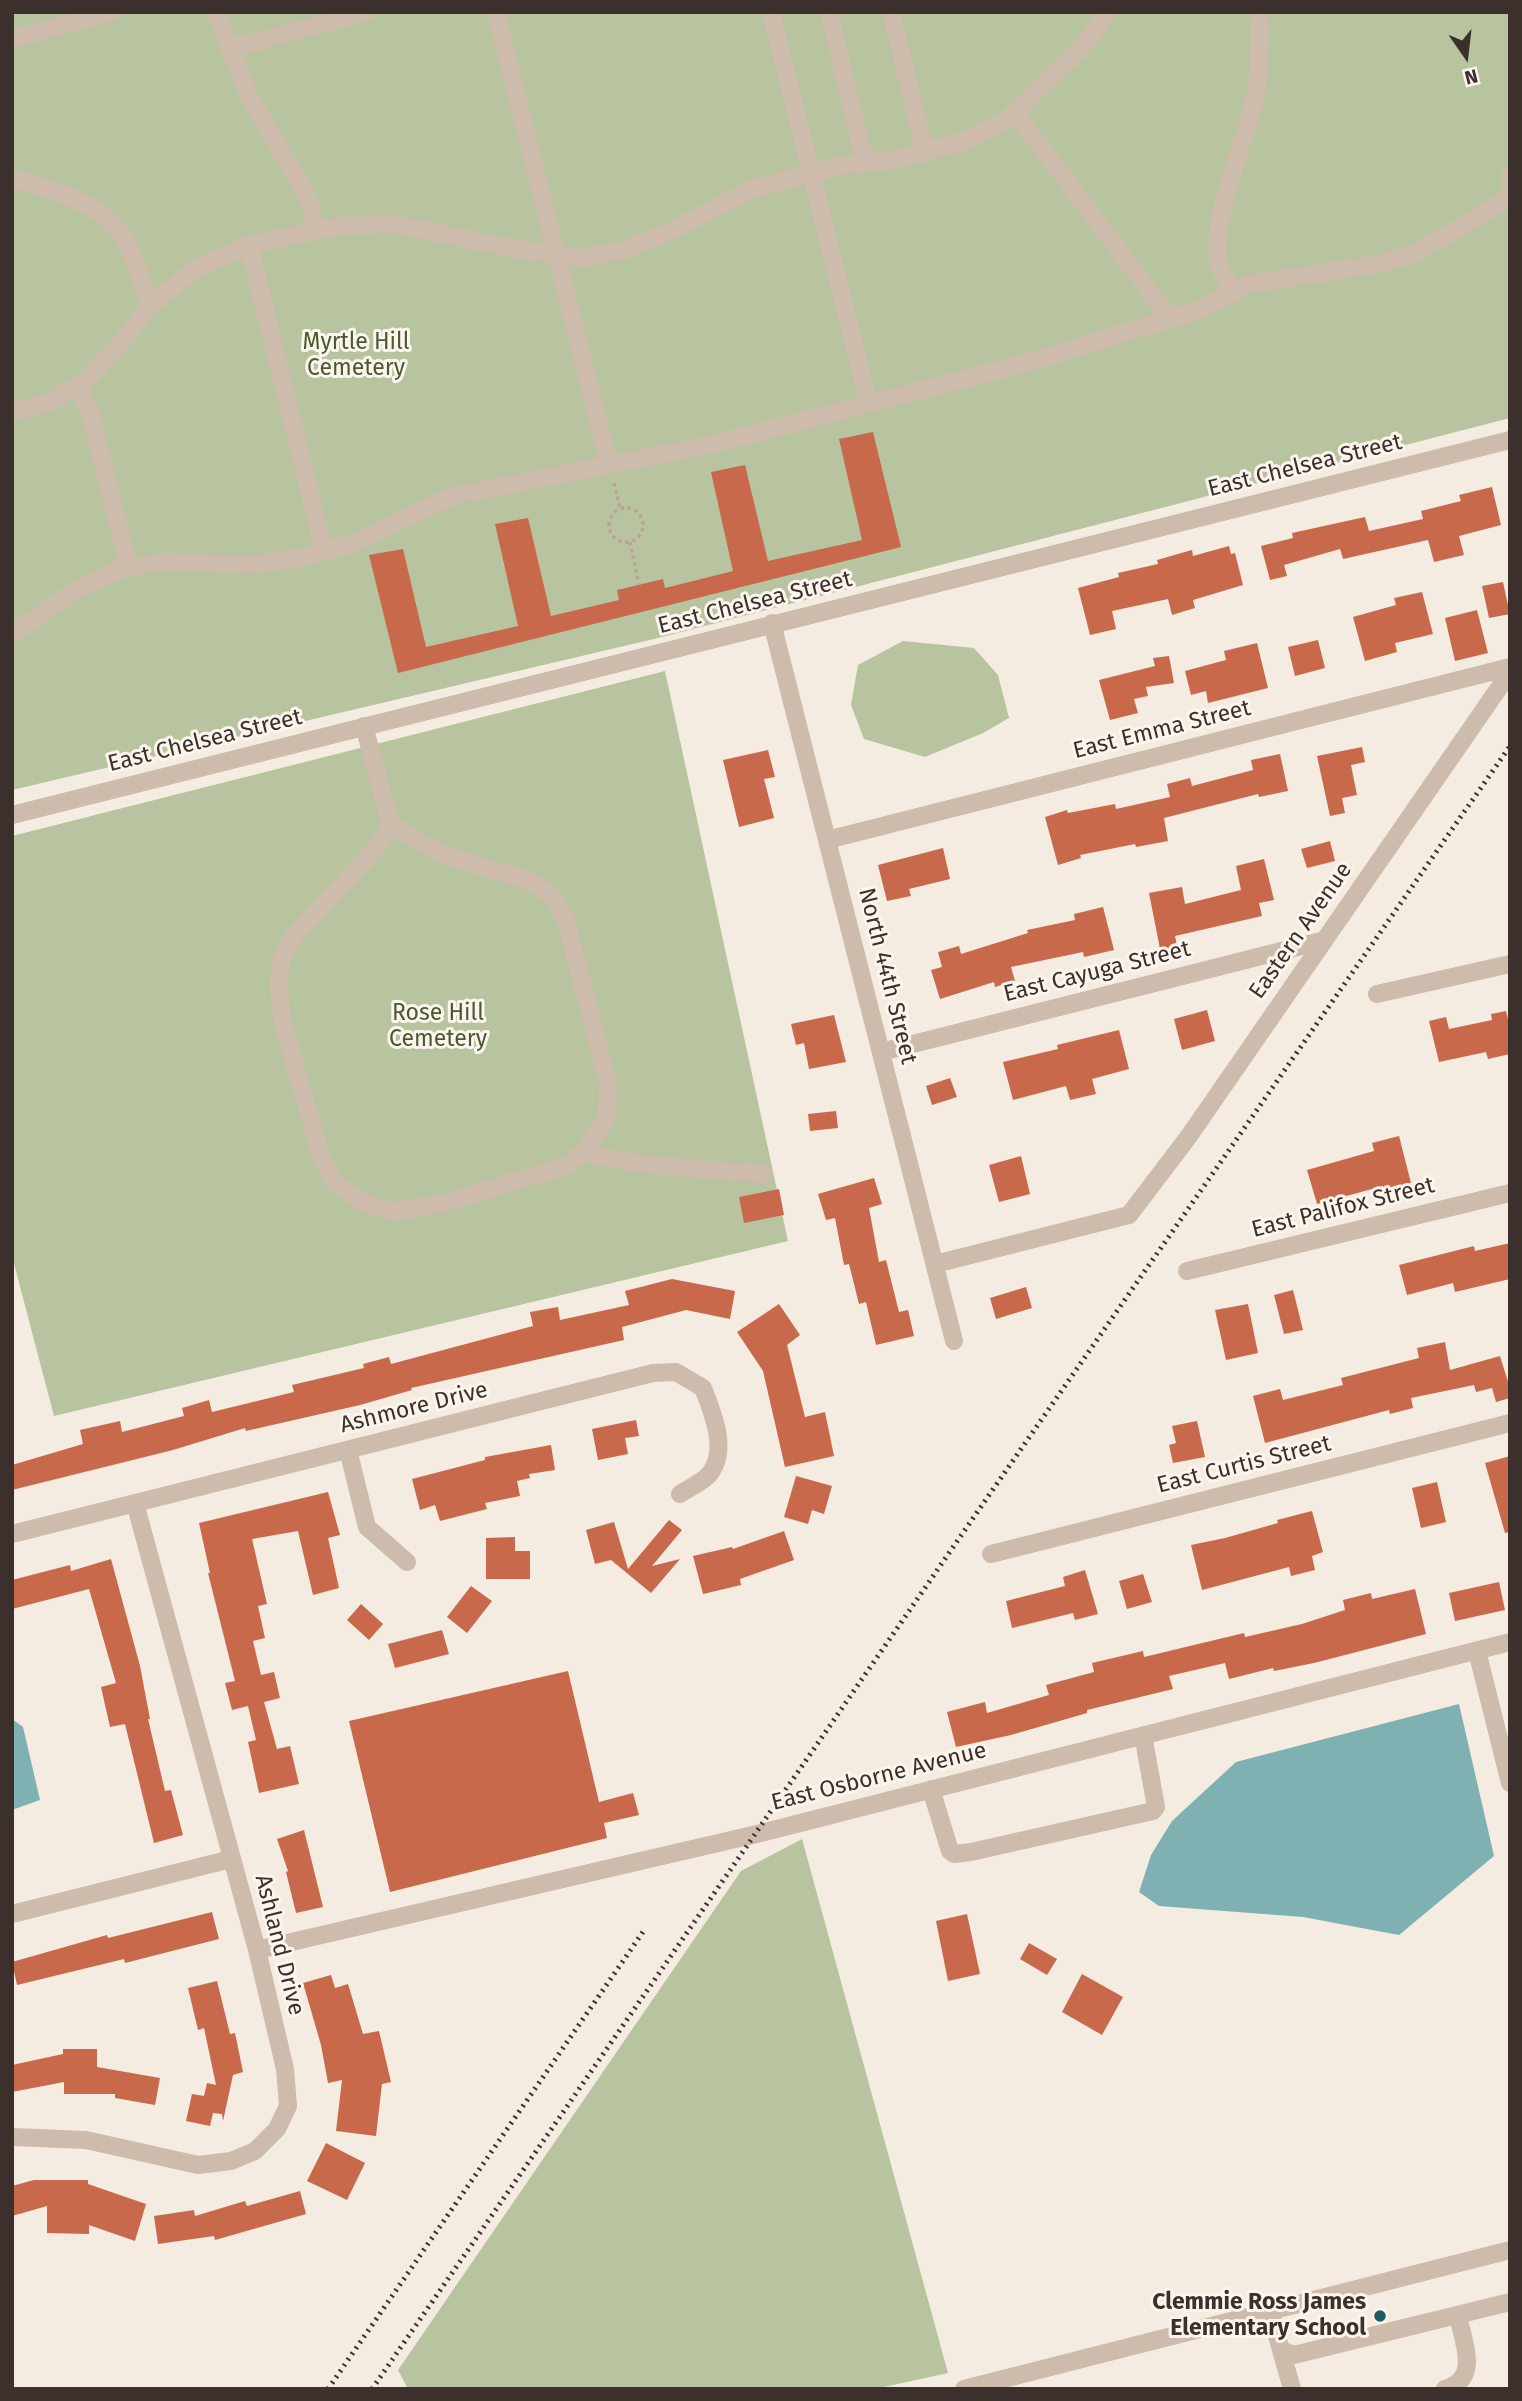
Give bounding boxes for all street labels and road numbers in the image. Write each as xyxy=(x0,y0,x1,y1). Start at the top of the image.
street label: East Chelsea Street xyxy=(1205,429,1405,503)
street label: East Chelsea Street xyxy=(655,566,855,640)
street label: East Emma Street xyxy=(1070,695,1254,765)
street label: East Chelsea Street xyxy=(105,704,305,778)
street label: Eastern Avenue xyxy=(1244,857,1358,1005)
street label: North 44th Street xyxy=(852,885,922,1067)
street label: East Cayuga Street xyxy=(1001,935,1193,1009)
street label: East Palifox Street xyxy=(1249,1172,1437,1244)
street label: Ashmore Drive xyxy=(337,1376,491,1440)
street label: East Curtis Street xyxy=(1154,1430,1334,1500)
street label: East Osborne Avenue xyxy=(769,1737,989,1817)
street label: Ashland Drive xyxy=(248,1872,310,2018)

